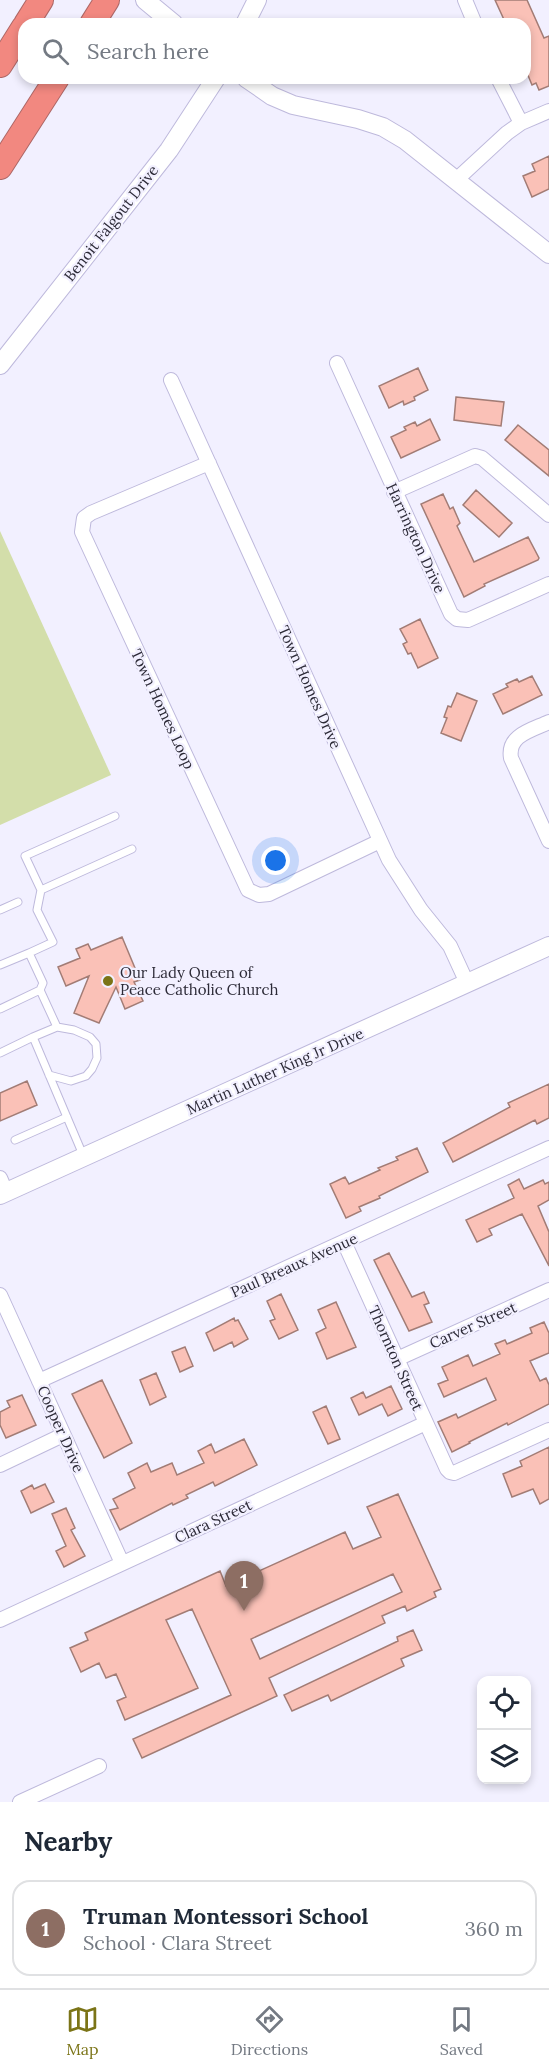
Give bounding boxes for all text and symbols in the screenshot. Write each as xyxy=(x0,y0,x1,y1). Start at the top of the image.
search box xyxy=(18,18,531,84)
icon: search xyxy=(39,35,72,68)
text: Search here xyxy=(87,37,209,65)
street label: Benoit Falgout Drive xyxy=(60,161,162,285)
street label: Harrington Drive xyxy=(382,480,450,596)
street label: Town Homes Drive xyxy=(274,623,346,751)
street label: Town Homes Loop xyxy=(127,646,199,772)
your location xyxy=(261,846,290,875)
place label: Our Lady Queen of Peace Catholic Church xyxy=(120,963,278,999)
marker: Our Lady Queen of Peace Catholic Church xyxy=(101,974,115,988)
street label: Martin Luther King Jr Drive xyxy=(184,1023,366,1119)
street label: Paul Breaux Avenue xyxy=(228,1229,360,1301)
street label: Carver Street xyxy=(426,1297,520,1353)
street label: Thornton Street xyxy=(364,1303,428,1414)
street label: Cooper Drive xyxy=(33,1383,89,1475)
street label: Clara Street xyxy=(171,1495,255,1547)
pin: 1 xyxy=(224,1562,264,1611)
map controls xyxy=(477,1676,531,1784)
button: locate xyxy=(477,1676,531,1730)
button: layers xyxy=(477,1730,531,1784)
text: Nearby xyxy=(24,1825,112,1858)
text: Truman Montessori School xyxy=(83,1902,368,1930)
text: 1 xyxy=(41,1916,50,1941)
text: 360 m xyxy=(465,1916,523,1941)
text: School · Clara Street xyxy=(83,1930,272,1955)
tab: Map xyxy=(66,2003,99,2059)
tab: Directions xyxy=(231,2003,308,2059)
tab: Saved xyxy=(440,2003,483,2059)

